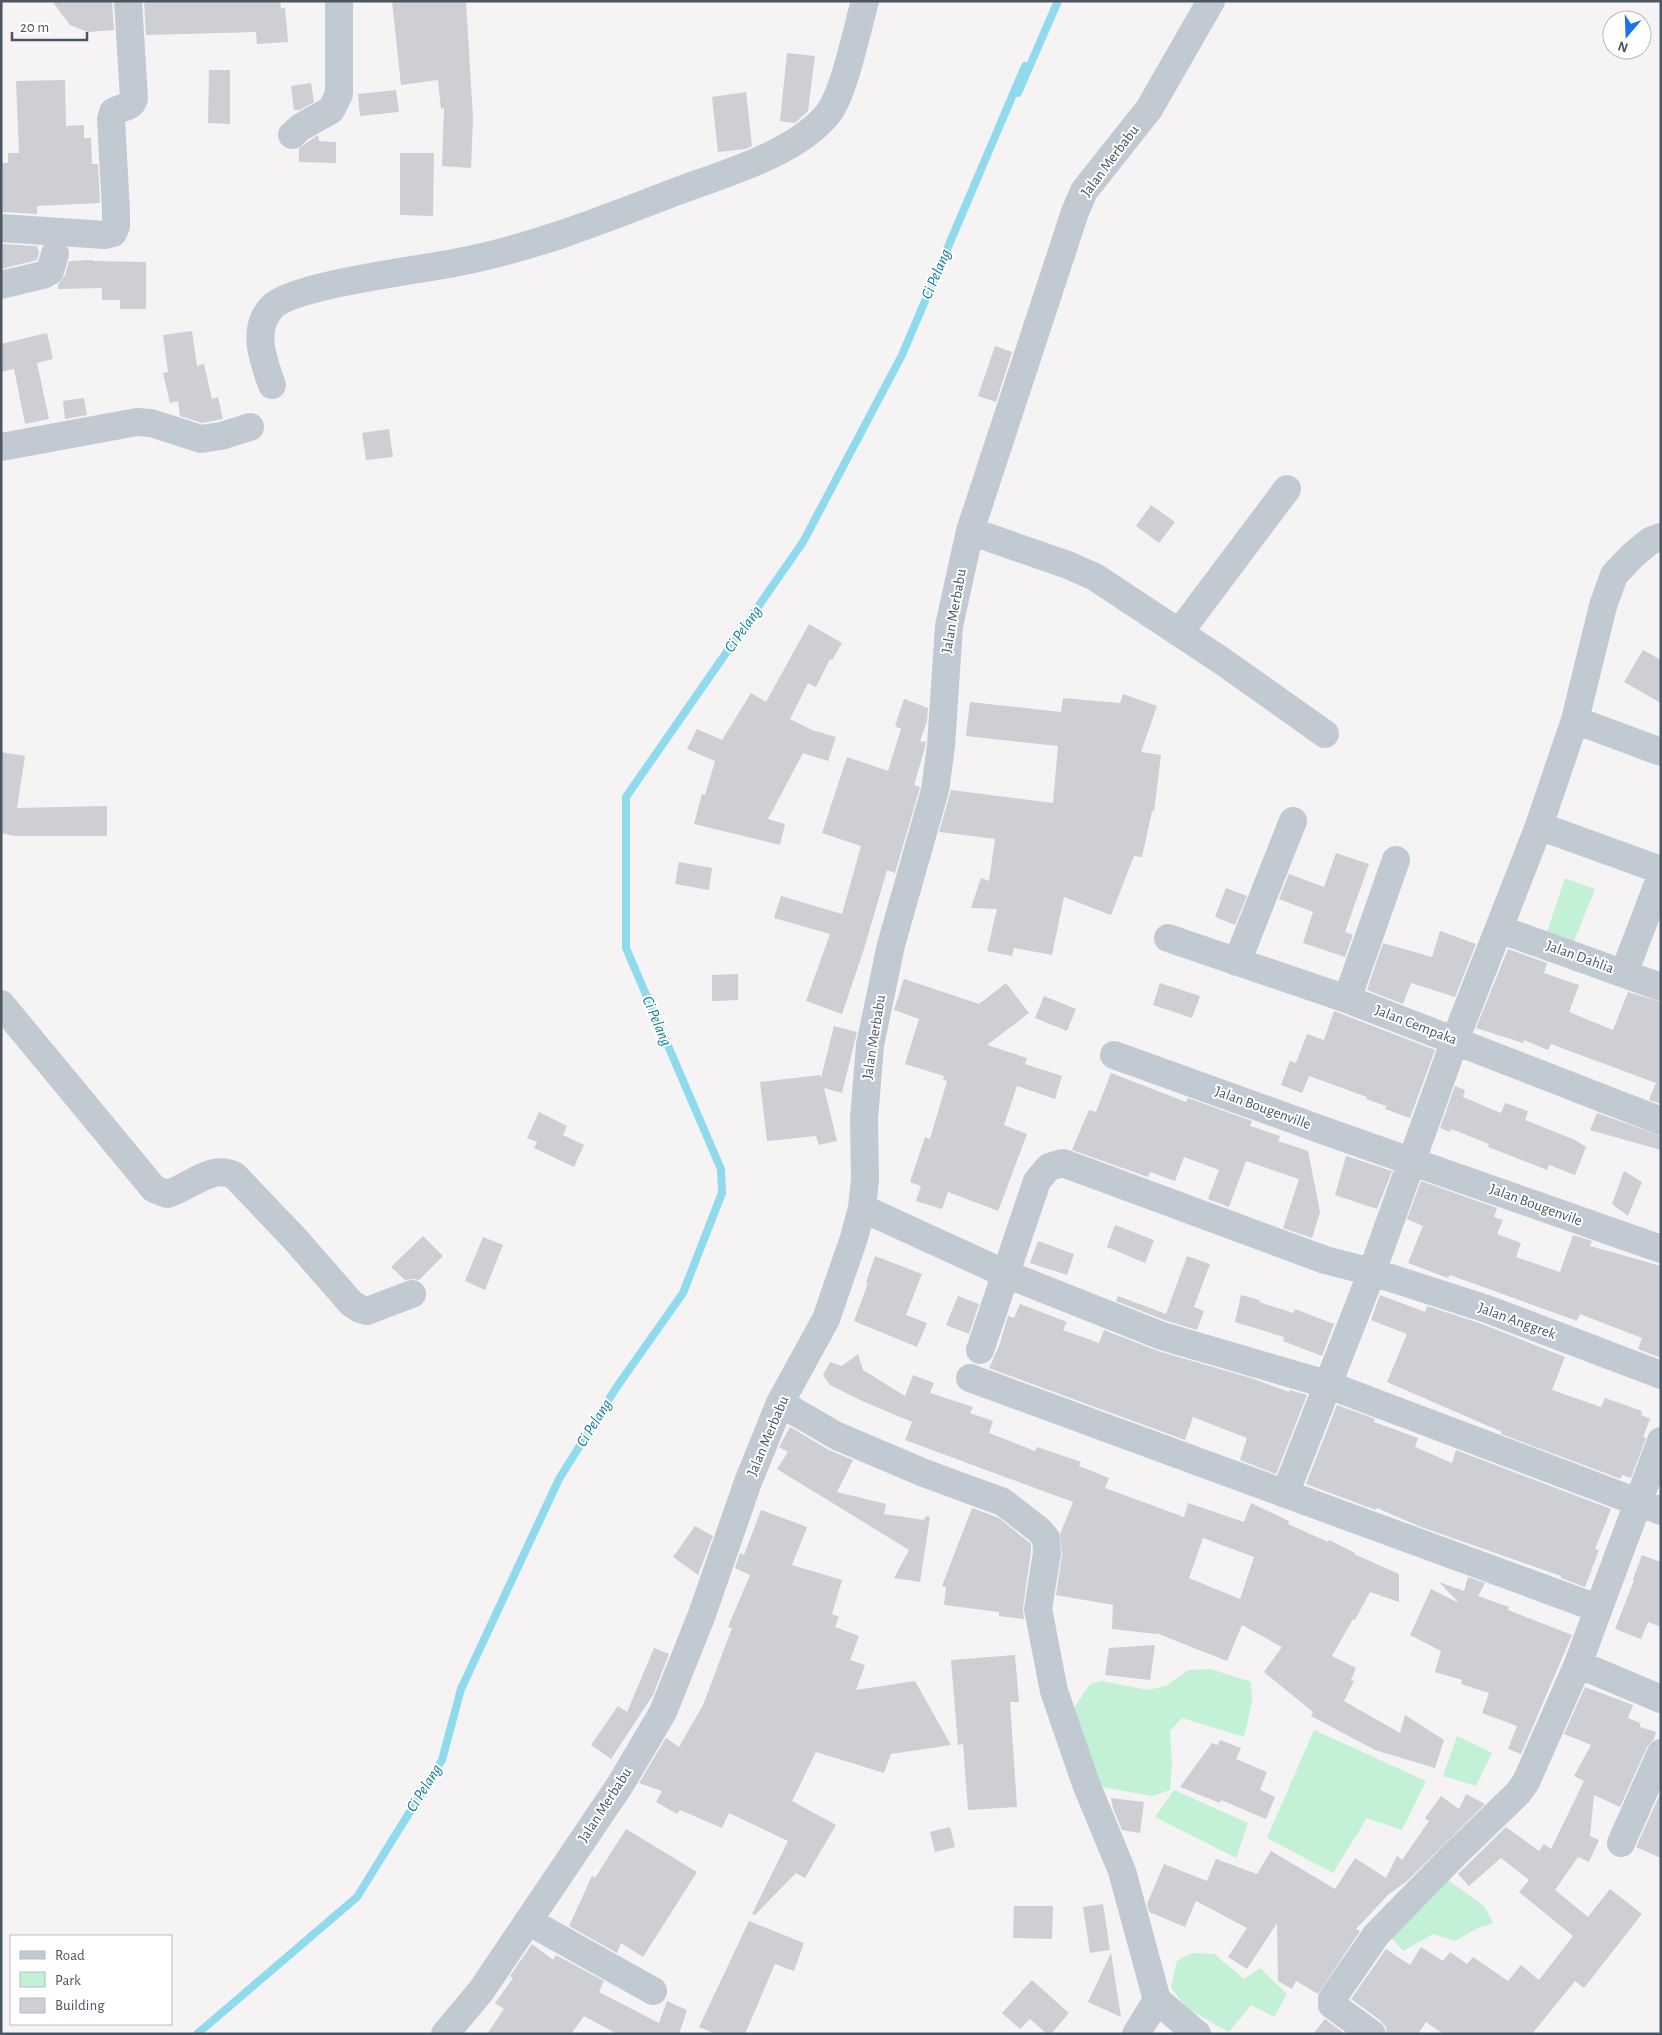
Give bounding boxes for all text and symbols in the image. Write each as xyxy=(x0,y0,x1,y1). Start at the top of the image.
scale bar xyxy=(12,10,88,42)
north arrow xyxy=(1602,10,1652,60)
text: 20 m xyxy=(20,20,49,35)
text: N xyxy=(1616,38,1630,55)
street label: Jalan Merbabu xyxy=(1078,122,1142,200)
water label: Ci Pelang xyxy=(918,247,954,301)
street label: Jalan Merbabu xyxy=(939,567,969,654)
water label: Ci Pelang xyxy=(721,603,765,655)
street label: Jalan Dahlia xyxy=(1544,938,1616,976)
street label: Jalan Merbabu xyxy=(860,993,888,1080)
water label: Ci Pelang xyxy=(639,994,675,1048)
street label: Jalan Cempaka xyxy=(1373,1003,1459,1048)
street label: Jalan Bougenville xyxy=(1213,1084,1313,1132)
street label: Jalan Bougenvile xyxy=(1488,1181,1584,1229)
street label: Jalan Anggrek xyxy=(1476,1300,1558,1342)
street label: Jalan Merbabu xyxy=(744,1393,792,1478)
water label: Ci Pelang xyxy=(573,1396,615,1450)
water label: Ci Pelang xyxy=(403,1761,445,1815)
street label: Jalan Merbabu xyxy=(575,1765,635,1845)
legend xyxy=(10,1935,172,2025)
text: Road xyxy=(55,1948,85,1963)
text: Park xyxy=(55,1973,81,1988)
text: Building xyxy=(55,1998,105,2013)

